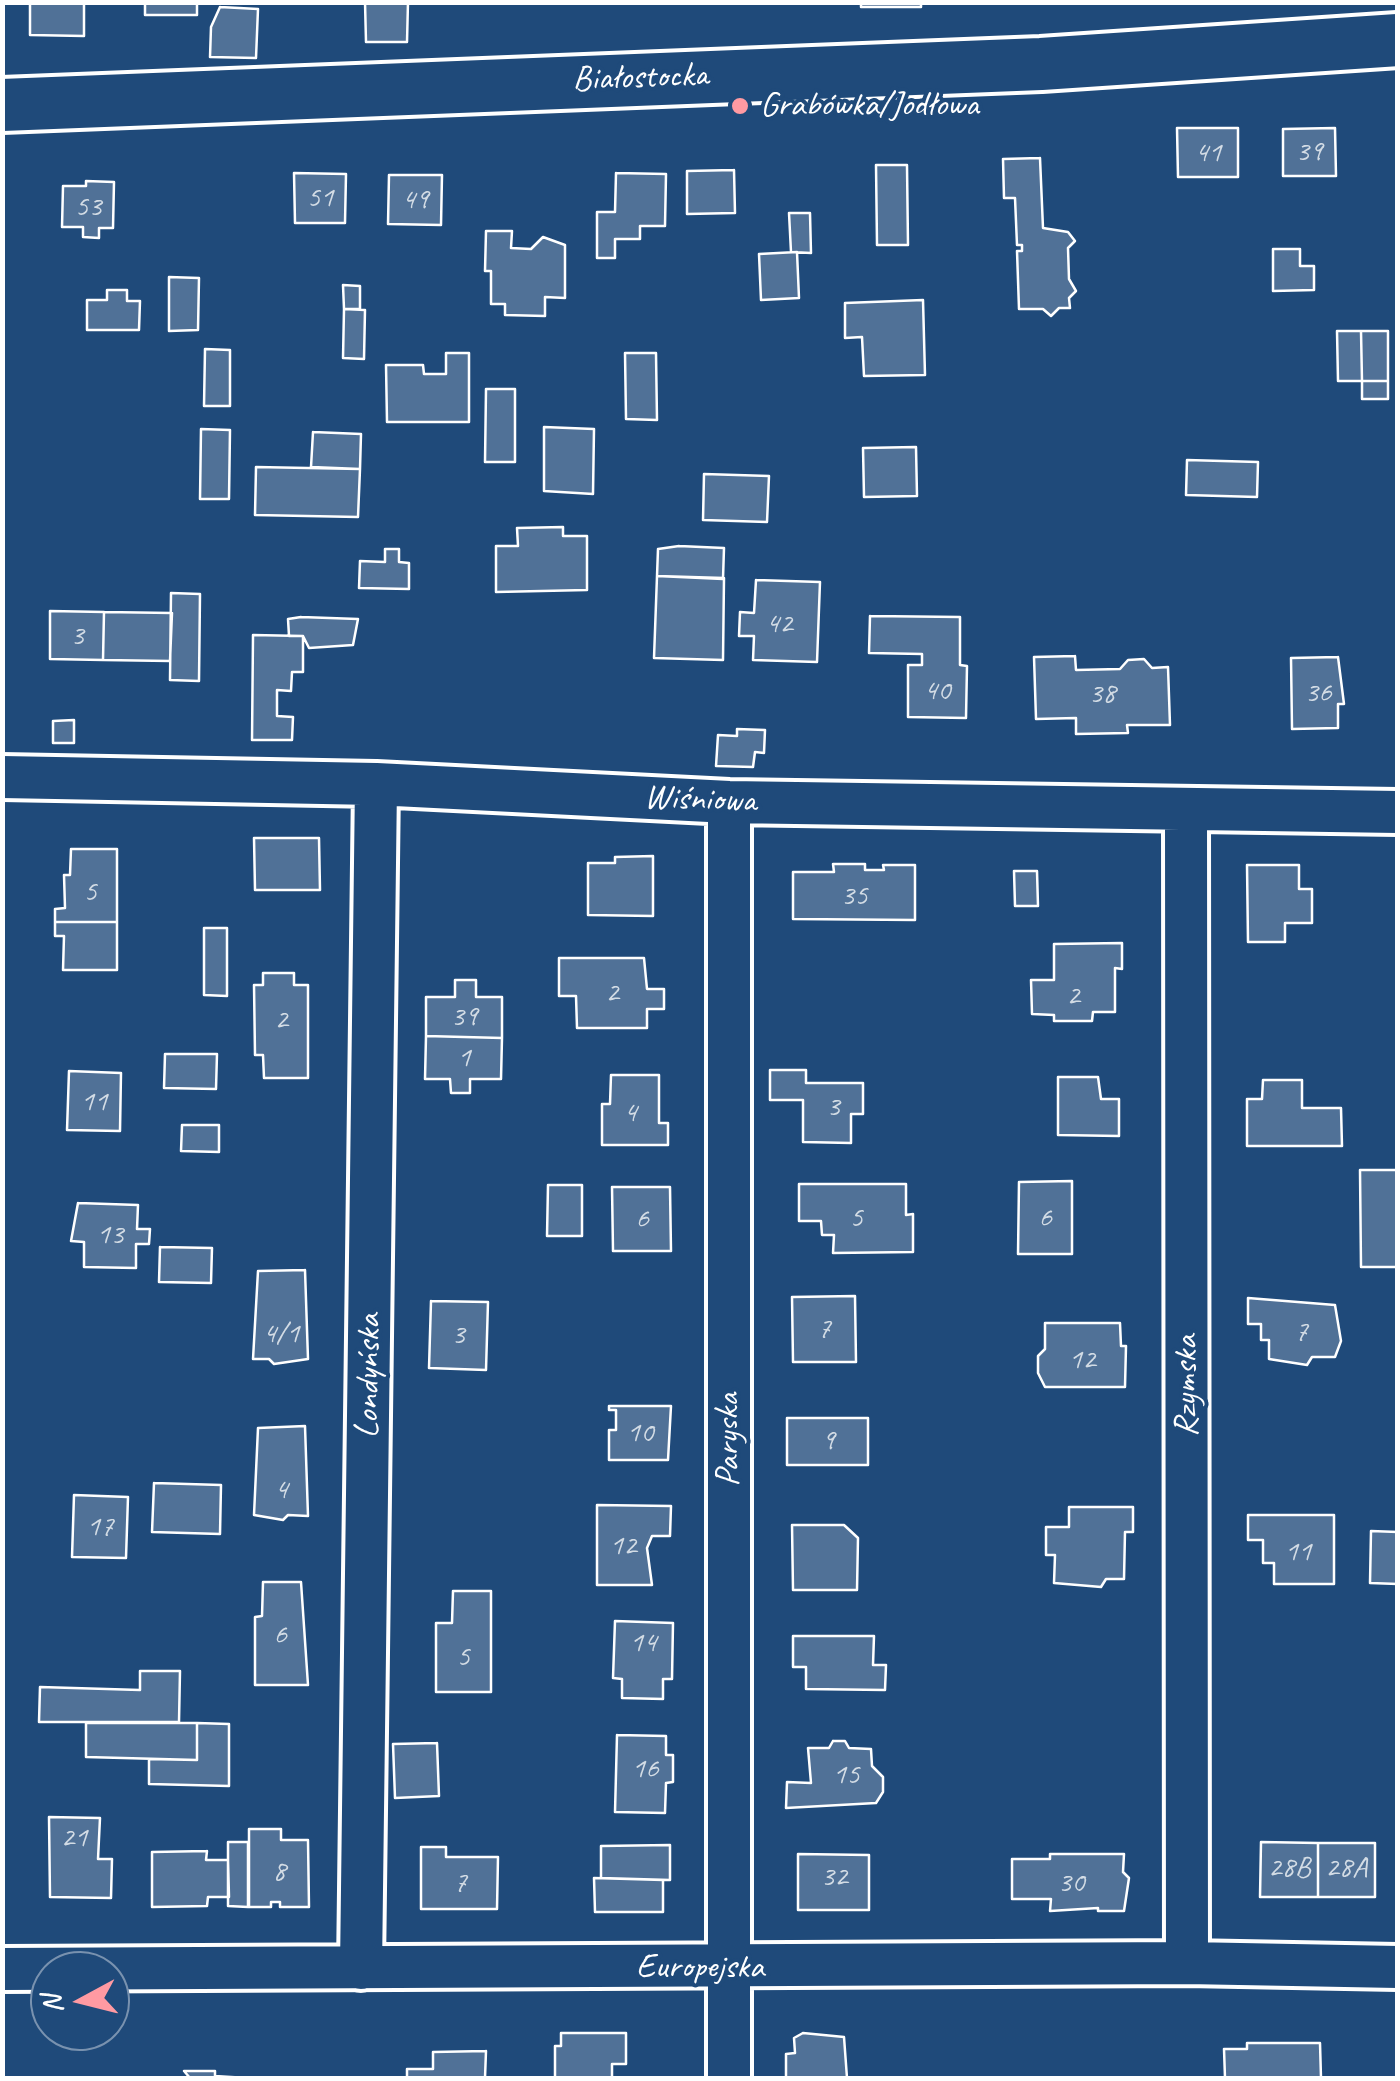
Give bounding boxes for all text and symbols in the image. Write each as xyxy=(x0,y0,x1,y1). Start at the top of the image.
street label: Białostocka xyxy=(572,55,708,101)
place label: Grabówka/Jodłowa xyxy=(760,85,979,127)
marker: Grabówka/Jodłowa xyxy=(729,95,751,117)
house number: 39 xyxy=(1296,134,1322,170)
house number: 41 xyxy=(1195,135,1221,171)
house number: 51 xyxy=(307,180,333,216)
house number: 49 xyxy=(402,182,428,218)
house number: 53 xyxy=(75,189,101,225)
house number: 42 xyxy=(766,606,792,642)
house number: 3 xyxy=(70,618,84,654)
house number: 40 xyxy=(924,673,950,709)
house number: 36 xyxy=(1305,675,1331,711)
house number: 38 xyxy=(1089,676,1115,712)
street label: Wiśniowa xyxy=(643,777,757,823)
house number: 5 xyxy=(83,874,97,910)
house number: 35 xyxy=(841,878,867,914)
house number: 2 xyxy=(605,975,619,1011)
house number: 2 xyxy=(1066,978,1080,1014)
house number: 39 xyxy=(451,999,477,1035)
house number: 2 xyxy=(274,1002,288,1038)
house number: 1 xyxy=(457,1040,471,1076)
house number: 11 xyxy=(81,1084,107,1120)
house number: 3 xyxy=(826,1089,840,1125)
house number: 4 xyxy=(623,1095,637,1131)
house number: 5 xyxy=(849,1200,863,1236)
house number: 6 xyxy=(1038,1200,1052,1236)
house number: 6 xyxy=(635,1201,649,1237)
house number: 13 xyxy=(97,1217,123,1253)
house number: 7 xyxy=(817,1311,831,1347)
street label: Londyńska xyxy=(347,1313,391,1439)
house number: 7 xyxy=(1294,1314,1308,1350)
house number: 4/1 xyxy=(263,1316,299,1352)
house number: 3 xyxy=(451,1317,465,1353)
street label: Rzymska xyxy=(1166,1335,1208,1437)
house number: 12 xyxy=(1069,1342,1095,1378)
street label: Paryska xyxy=(708,1393,750,1487)
house number: 10 xyxy=(627,1415,653,1451)
house number: 9 xyxy=(821,1423,835,1459)
house number: 4 xyxy=(274,1472,288,1508)
house number: 17 xyxy=(87,1509,113,1545)
house number: 12 xyxy=(610,1528,636,1564)
house number: 11 xyxy=(1285,1534,1311,1570)
house number: 6 xyxy=(273,1617,287,1653)
house number: 14 xyxy=(630,1625,656,1661)
house number: 5 xyxy=(456,1639,470,1675)
house number: 16 xyxy=(632,1751,658,1787)
house number: 15 xyxy=(833,1757,859,1793)
house number: 21 xyxy=(61,1820,87,1856)
house number: 28B xyxy=(1268,1850,1310,1886)
house number: 28A xyxy=(1325,1850,1367,1886)
house number: 8 xyxy=(272,1854,286,1890)
house number: 32 xyxy=(821,1859,847,1895)
house number: 7 xyxy=(453,1865,467,1901)
house number: 30 xyxy=(1058,1865,1084,1901)
street label: Europejska xyxy=(636,1947,764,1989)
north arrow xyxy=(30,1951,130,2051)
text: N xyxy=(33,1994,70,2015)

